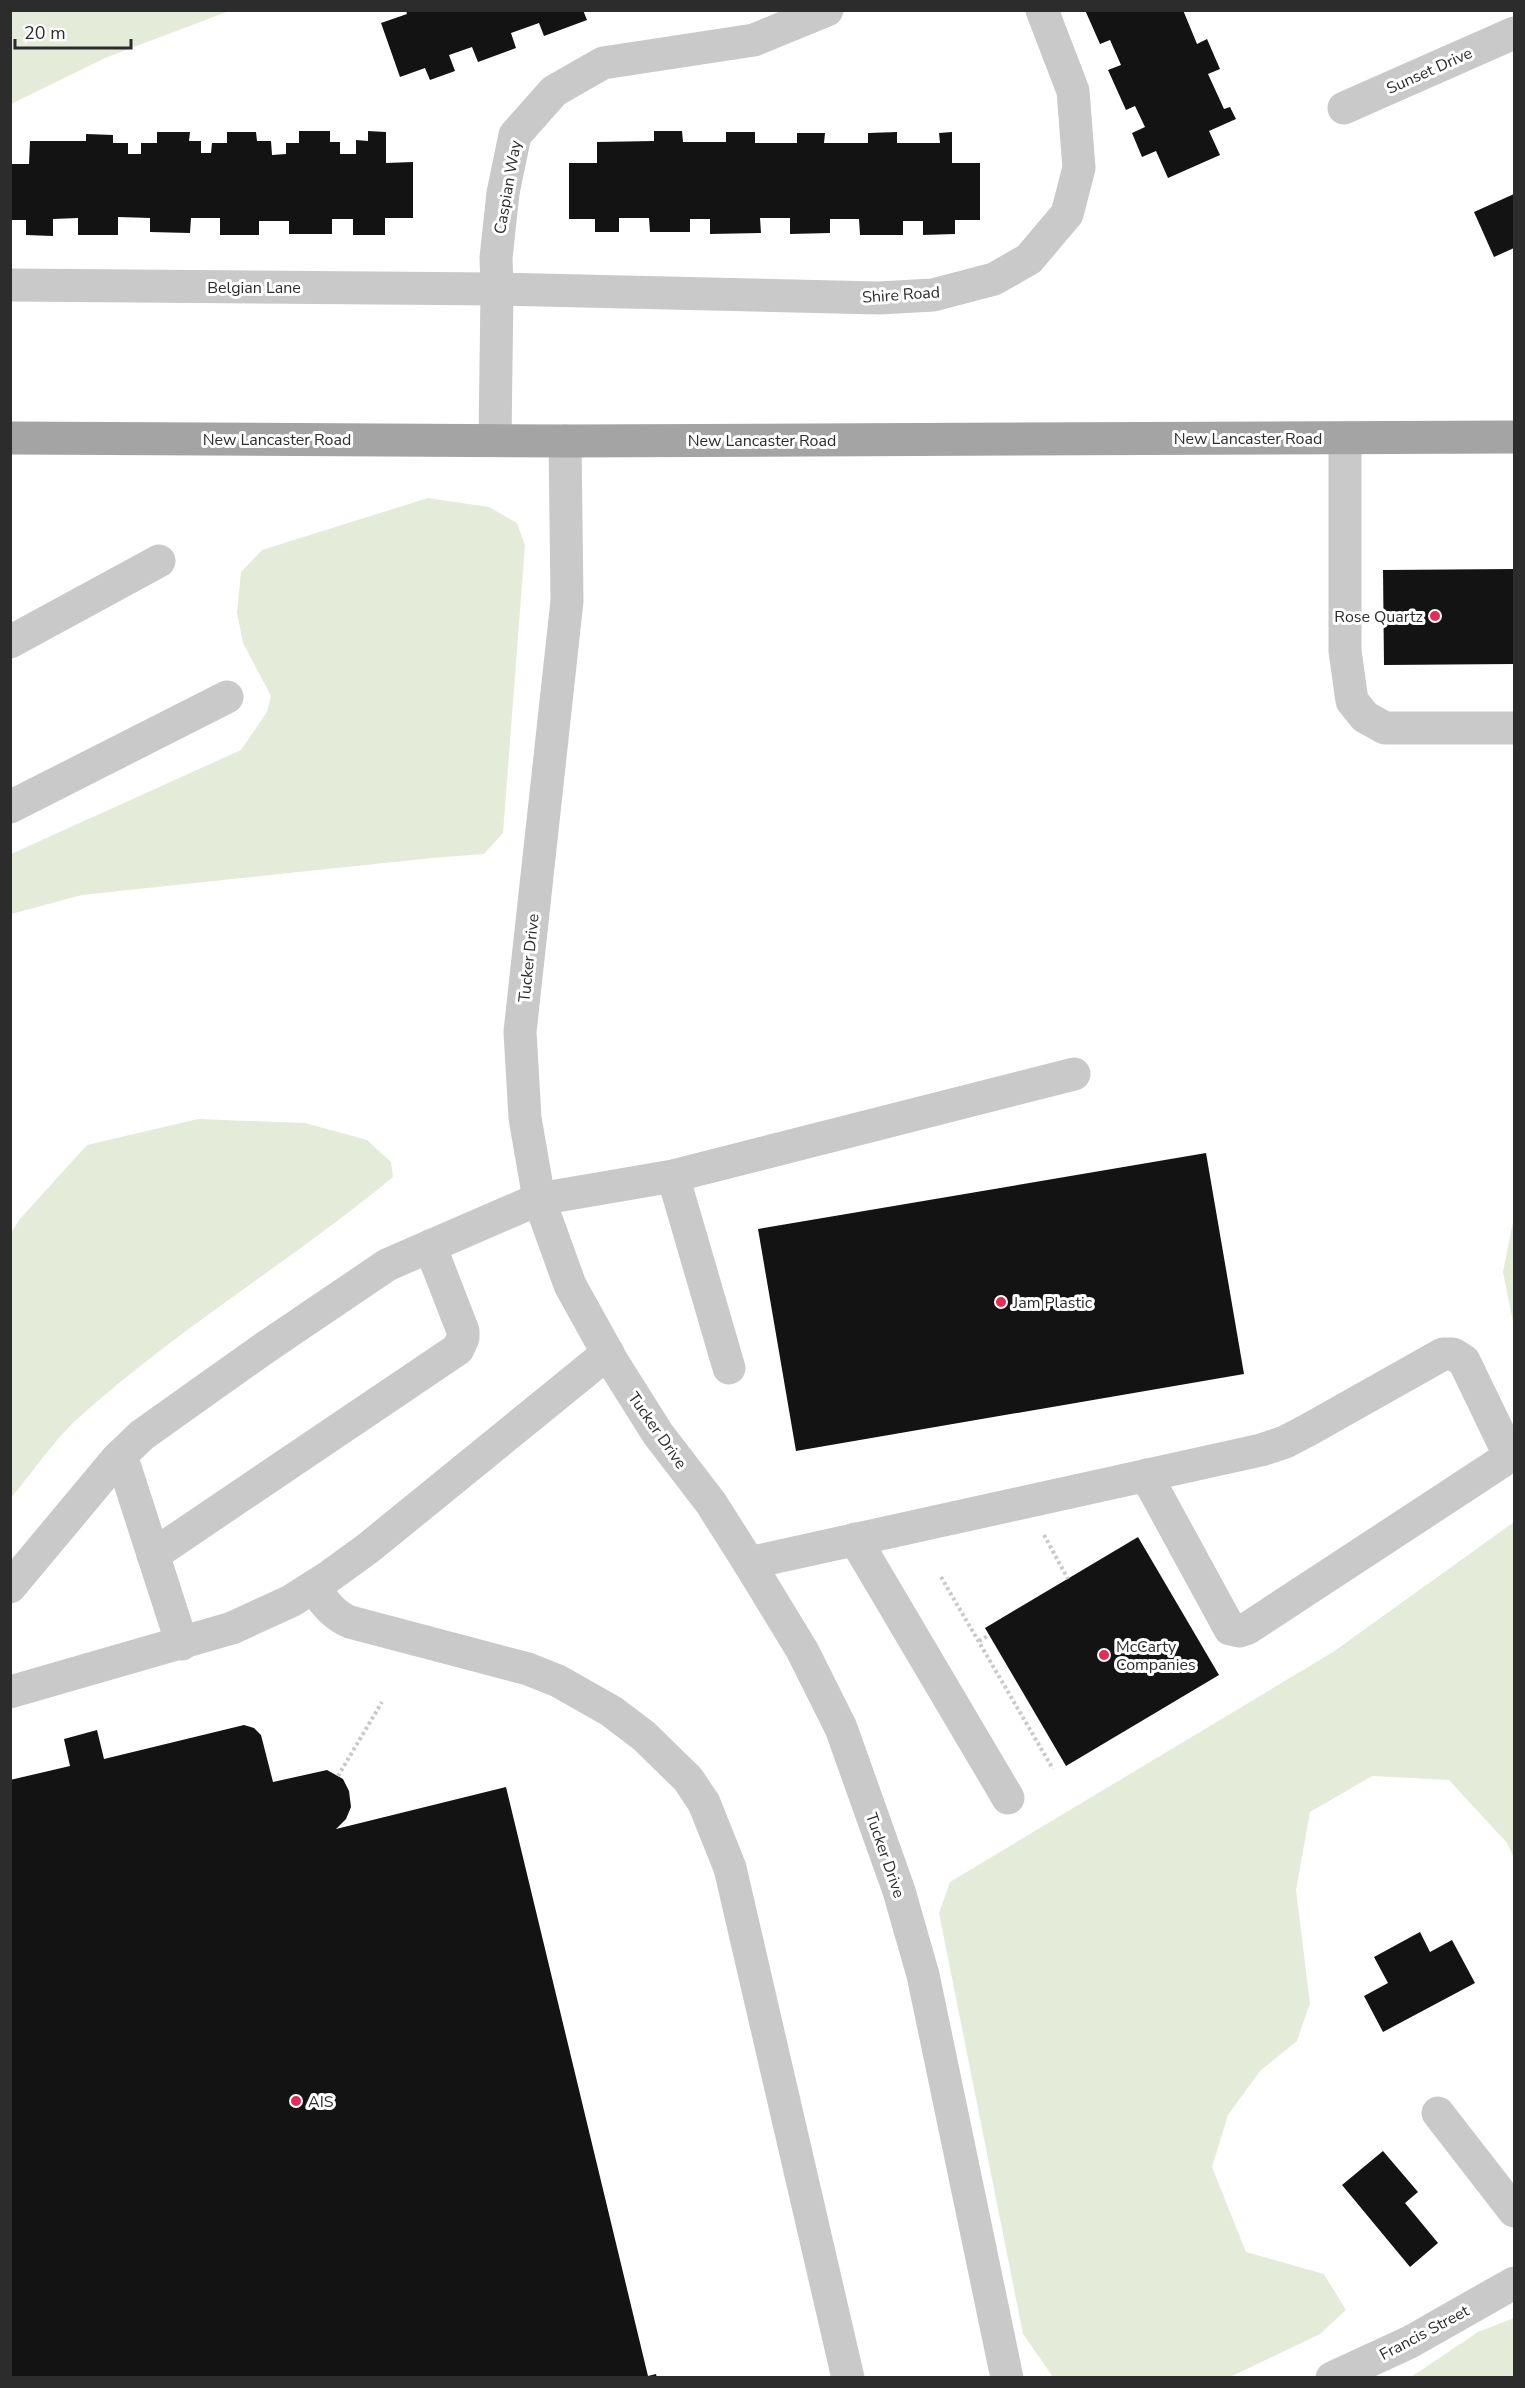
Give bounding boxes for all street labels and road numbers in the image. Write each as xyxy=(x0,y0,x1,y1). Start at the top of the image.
street label: Sunset Drive xyxy=(1383,42,1476,100)
street label: Caspian Way xyxy=(489,138,527,236)
street label: Belgian Lane xyxy=(207,277,301,299)
street label: Shire Road xyxy=(861,281,941,309)
street label: New Lancaster Road xyxy=(1174,428,1322,450)
street label: New Lancaster Road xyxy=(203,429,351,451)
street label: New Lancaster Road xyxy=(688,430,836,452)
street label: Tucker Drive xyxy=(513,913,545,1003)
street label: Tucker Drive xyxy=(623,1388,692,1473)
street label: Tucker Drive xyxy=(860,1810,910,1901)
street label: Francis Street xyxy=(1376,2300,1473,2366)

